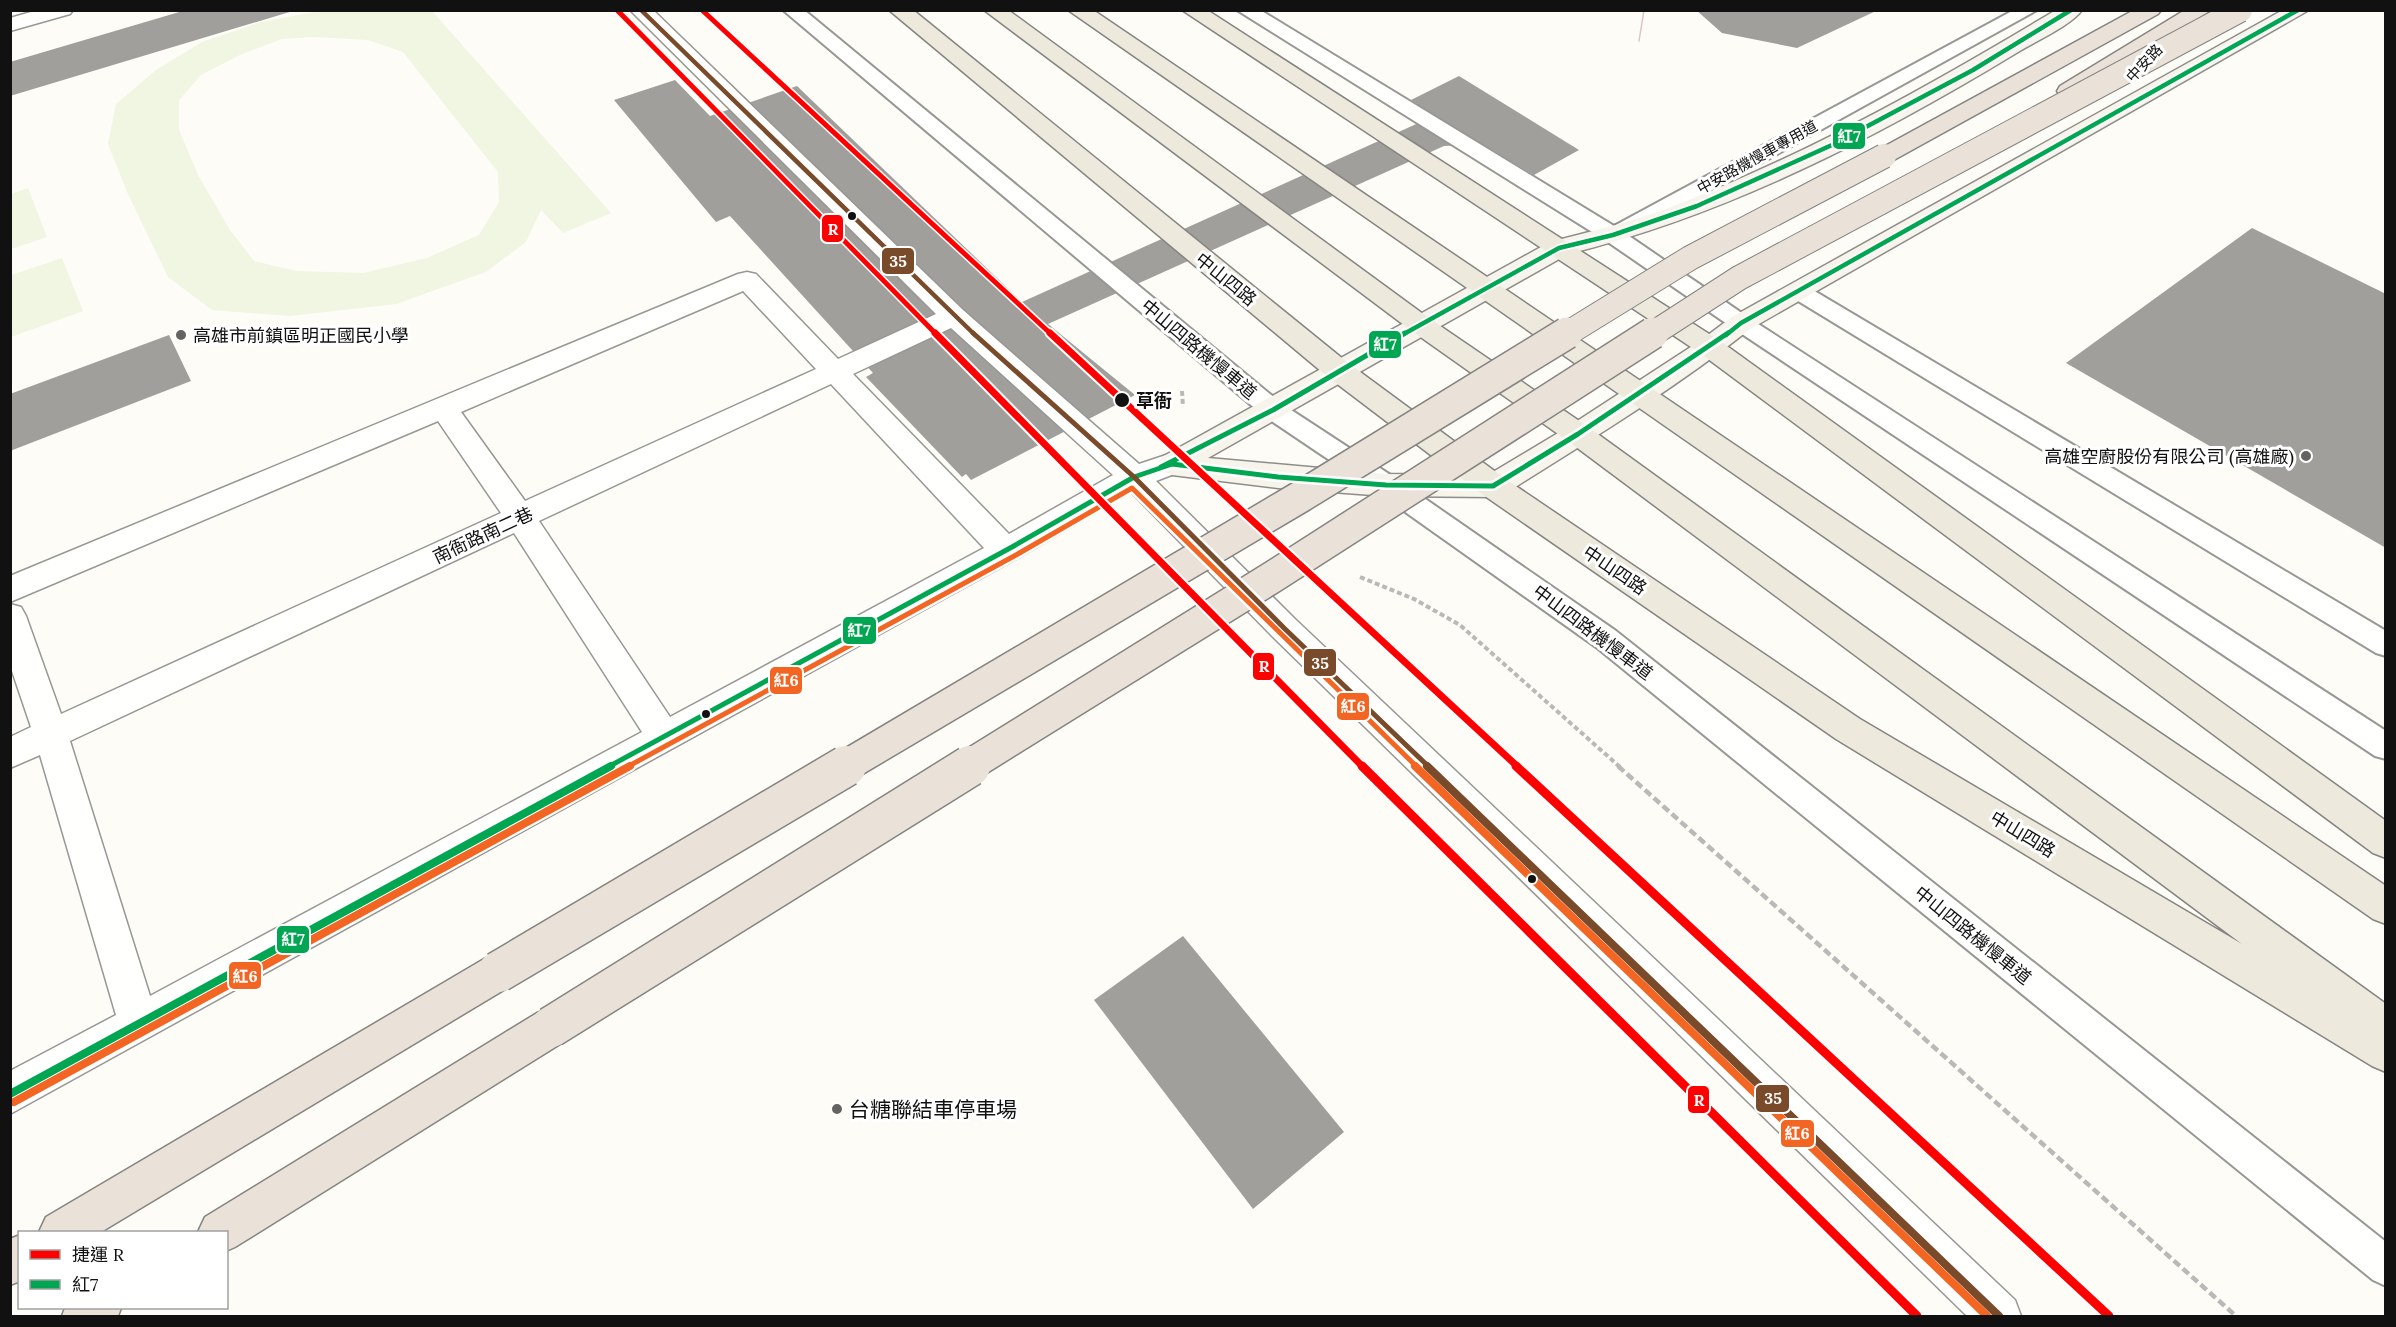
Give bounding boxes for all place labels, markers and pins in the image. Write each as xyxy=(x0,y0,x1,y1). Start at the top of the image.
unlabelled marker xyxy=(846,210,858,222)
place label: 高雄市前鎮區明正國民小學 xyxy=(193,324,409,347)
marker: 高雄市前鎮區明正國民小學 xyxy=(174,328,188,342)
place label: 草衙 xyxy=(1136,389,1172,412)
marker: 草衙 xyxy=(1113,391,1131,409)
place label: 高雄空廚股份有限公司 (高雄廠) xyxy=(2044,445,2294,468)
marker: 高雄空廚股份有限公司 (高雄廠) xyxy=(2299,449,2313,463)
unlabelled marker xyxy=(700,708,712,720)
unlabelled marker xyxy=(1526,873,1538,885)
place label: 台糖聯結車停車場 xyxy=(849,1096,1017,1123)
marker: 台糖聯結車停車場 xyxy=(830,1102,844,1116)

